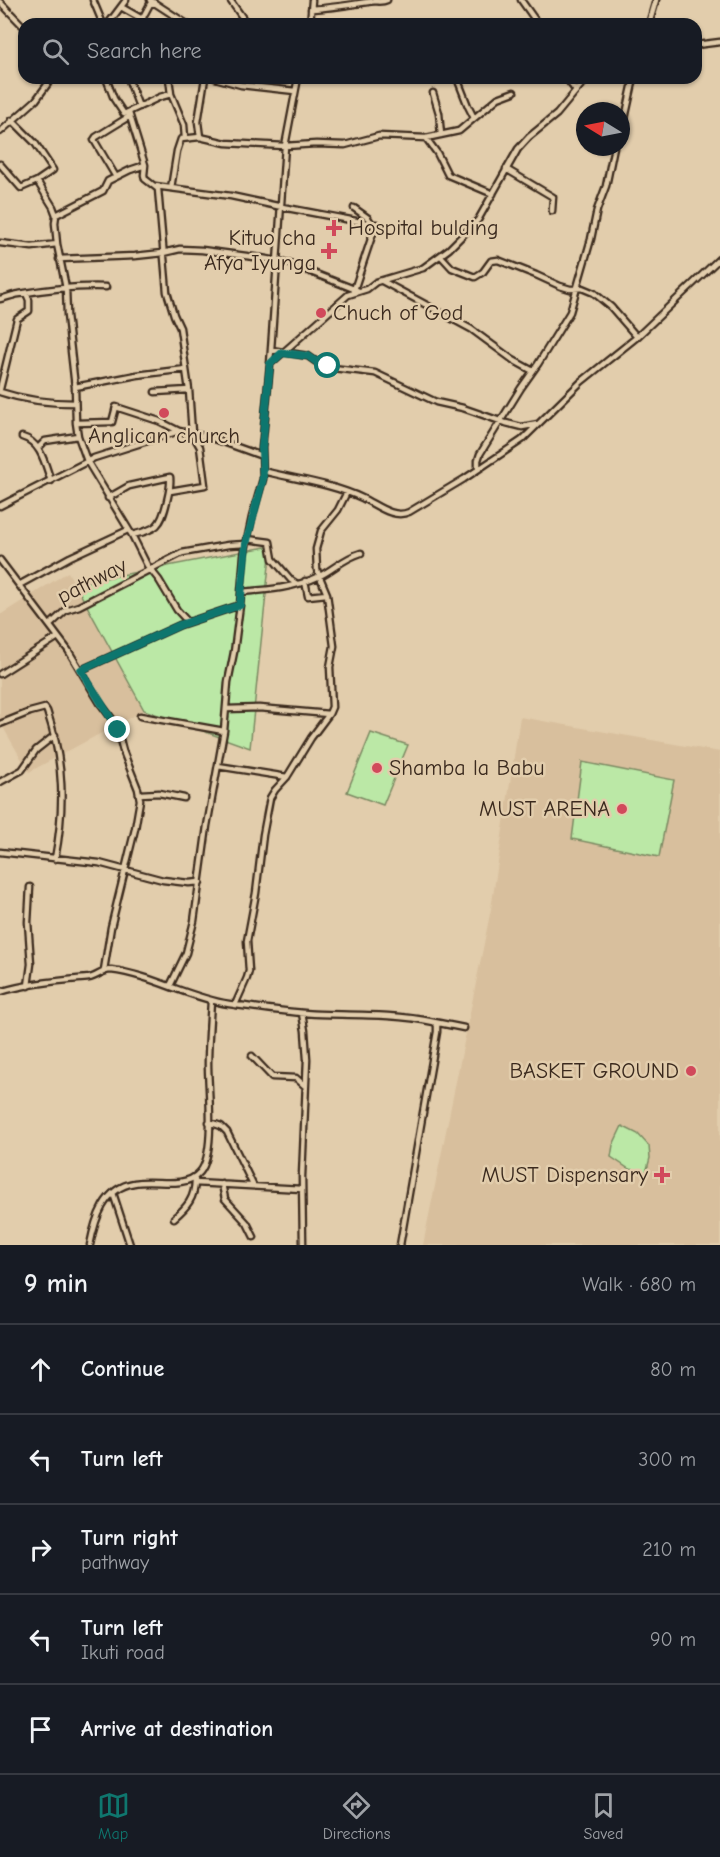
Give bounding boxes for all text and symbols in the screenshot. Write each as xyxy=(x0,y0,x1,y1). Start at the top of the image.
search box xyxy=(18,18,702,84)
icon: search xyxy=(39,35,72,68)
text: Search here xyxy=(87,38,202,64)
north arrow xyxy=(576,102,630,156)
place label: Hospital bulding xyxy=(348,215,499,241)
marker: Hospital bulding xyxy=(325,219,343,237)
place label: Kituo cha Afya Iyunga xyxy=(204,225,316,276)
marker: Kituo cha Afya Iyunga xyxy=(320,242,338,260)
place label: Chuch of God xyxy=(333,300,463,326)
marker: Chuch of God xyxy=(314,306,328,320)
route start xyxy=(314,352,340,378)
marker: Anglican church xyxy=(157,406,171,420)
place label: Anglican church xyxy=(88,423,240,449)
street label: pathway xyxy=(53,552,131,610)
route end xyxy=(104,716,130,742)
place label: Shamba la Babu xyxy=(389,755,544,781)
marker: Shamba la Babu xyxy=(370,761,384,775)
place label: MUST ARENA xyxy=(479,796,610,822)
marker: MUST ARENA xyxy=(615,802,629,816)
place label: BASKET GROUND xyxy=(509,1058,679,1084)
marker: BASKET GROUND xyxy=(684,1064,698,1078)
place label: MUST Dispensary xyxy=(482,1162,648,1188)
marker: MUST Dispensary xyxy=(653,1166,671,1184)
text: 9 min xyxy=(24,1269,88,1299)
text: Walk · 680 m xyxy=(582,1273,696,1296)
icon: ahead xyxy=(24,1353,57,1386)
text: Continue xyxy=(81,1356,164,1382)
text: 80 m xyxy=(650,1358,696,1381)
icon: left xyxy=(24,1443,57,1476)
text: Turn left xyxy=(81,1446,163,1472)
text: 300 m xyxy=(638,1448,696,1471)
text: Turn right xyxy=(81,1525,178,1551)
icon: right xyxy=(24,1533,57,1566)
text: 210 m xyxy=(642,1538,696,1561)
text: pathway xyxy=(81,1551,149,1574)
text: Turn left xyxy=(81,1615,163,1641)
icon: left xyxy=(24,1623,57,1656)
text: 90 m xyxy=(650,1628,696,1651)
text: Ikuti road xyxy=(81,1641,165,1664)
icon: arrive xyxy=(24,1713,57,1746)
text: Arrive at destination xyxy=(81,1716,273,1742)
tab: Map xyxy=(97,1789,130,1843)
tab: Directions xyxy=(323,1789,390,1843)
tab: Saved xyxy=(583,1789,623,1843)

